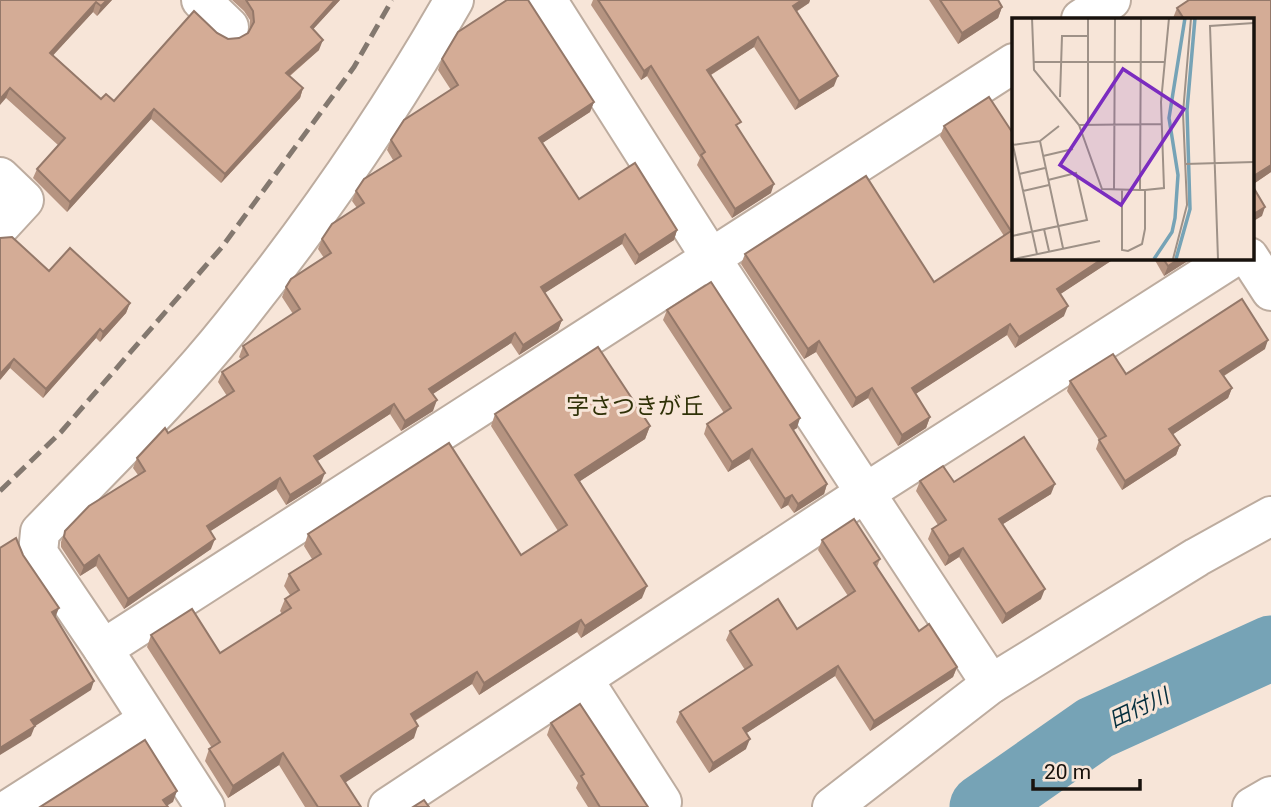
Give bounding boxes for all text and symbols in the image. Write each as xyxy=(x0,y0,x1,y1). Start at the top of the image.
inset map xyxy=(1012,18,1254,259)
district label: 字さつきが丘 xyxy=(566,393,704,420)
water label: 田付川 xyxy=(1105,683,1174,732)
scale bar xyxy=(1033,748,1140,792)
text: 20 m xyxy=(1044,760,1091,784)

